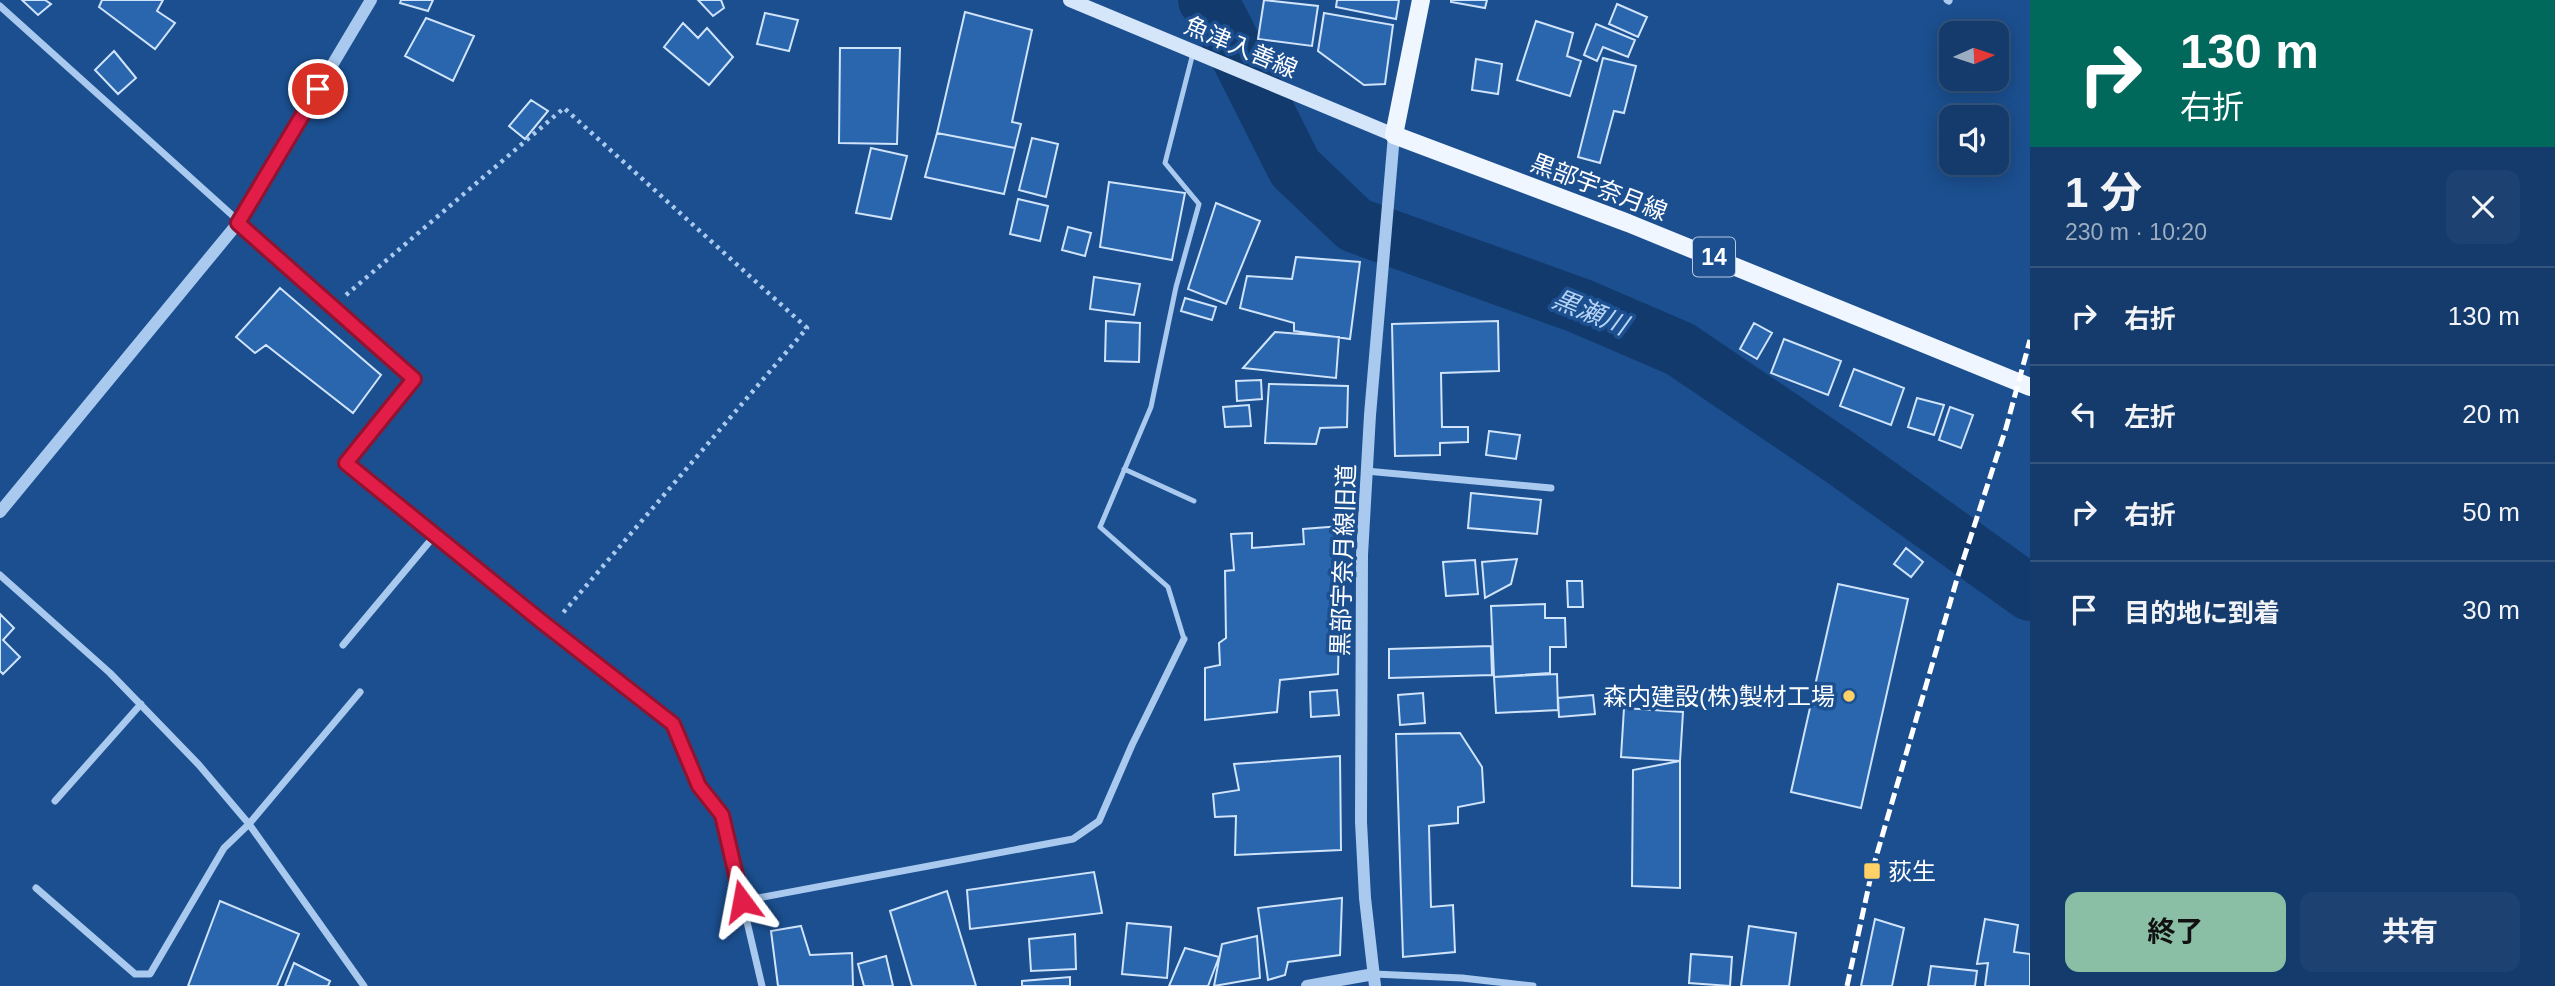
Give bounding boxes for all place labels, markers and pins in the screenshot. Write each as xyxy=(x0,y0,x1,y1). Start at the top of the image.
pin xyxy=(288,59,348,119)
place label: 森内建設(株)製材工場 xyxy=(1603,683,1835,710)
marker: 森内建設(株)製材工場 xyxy=(1841,688,1857,704)
place label: 荻生 xyxy=(1888,858,1936,885)
marker: 荻生 xyxy=(1862,861,1882,881)

